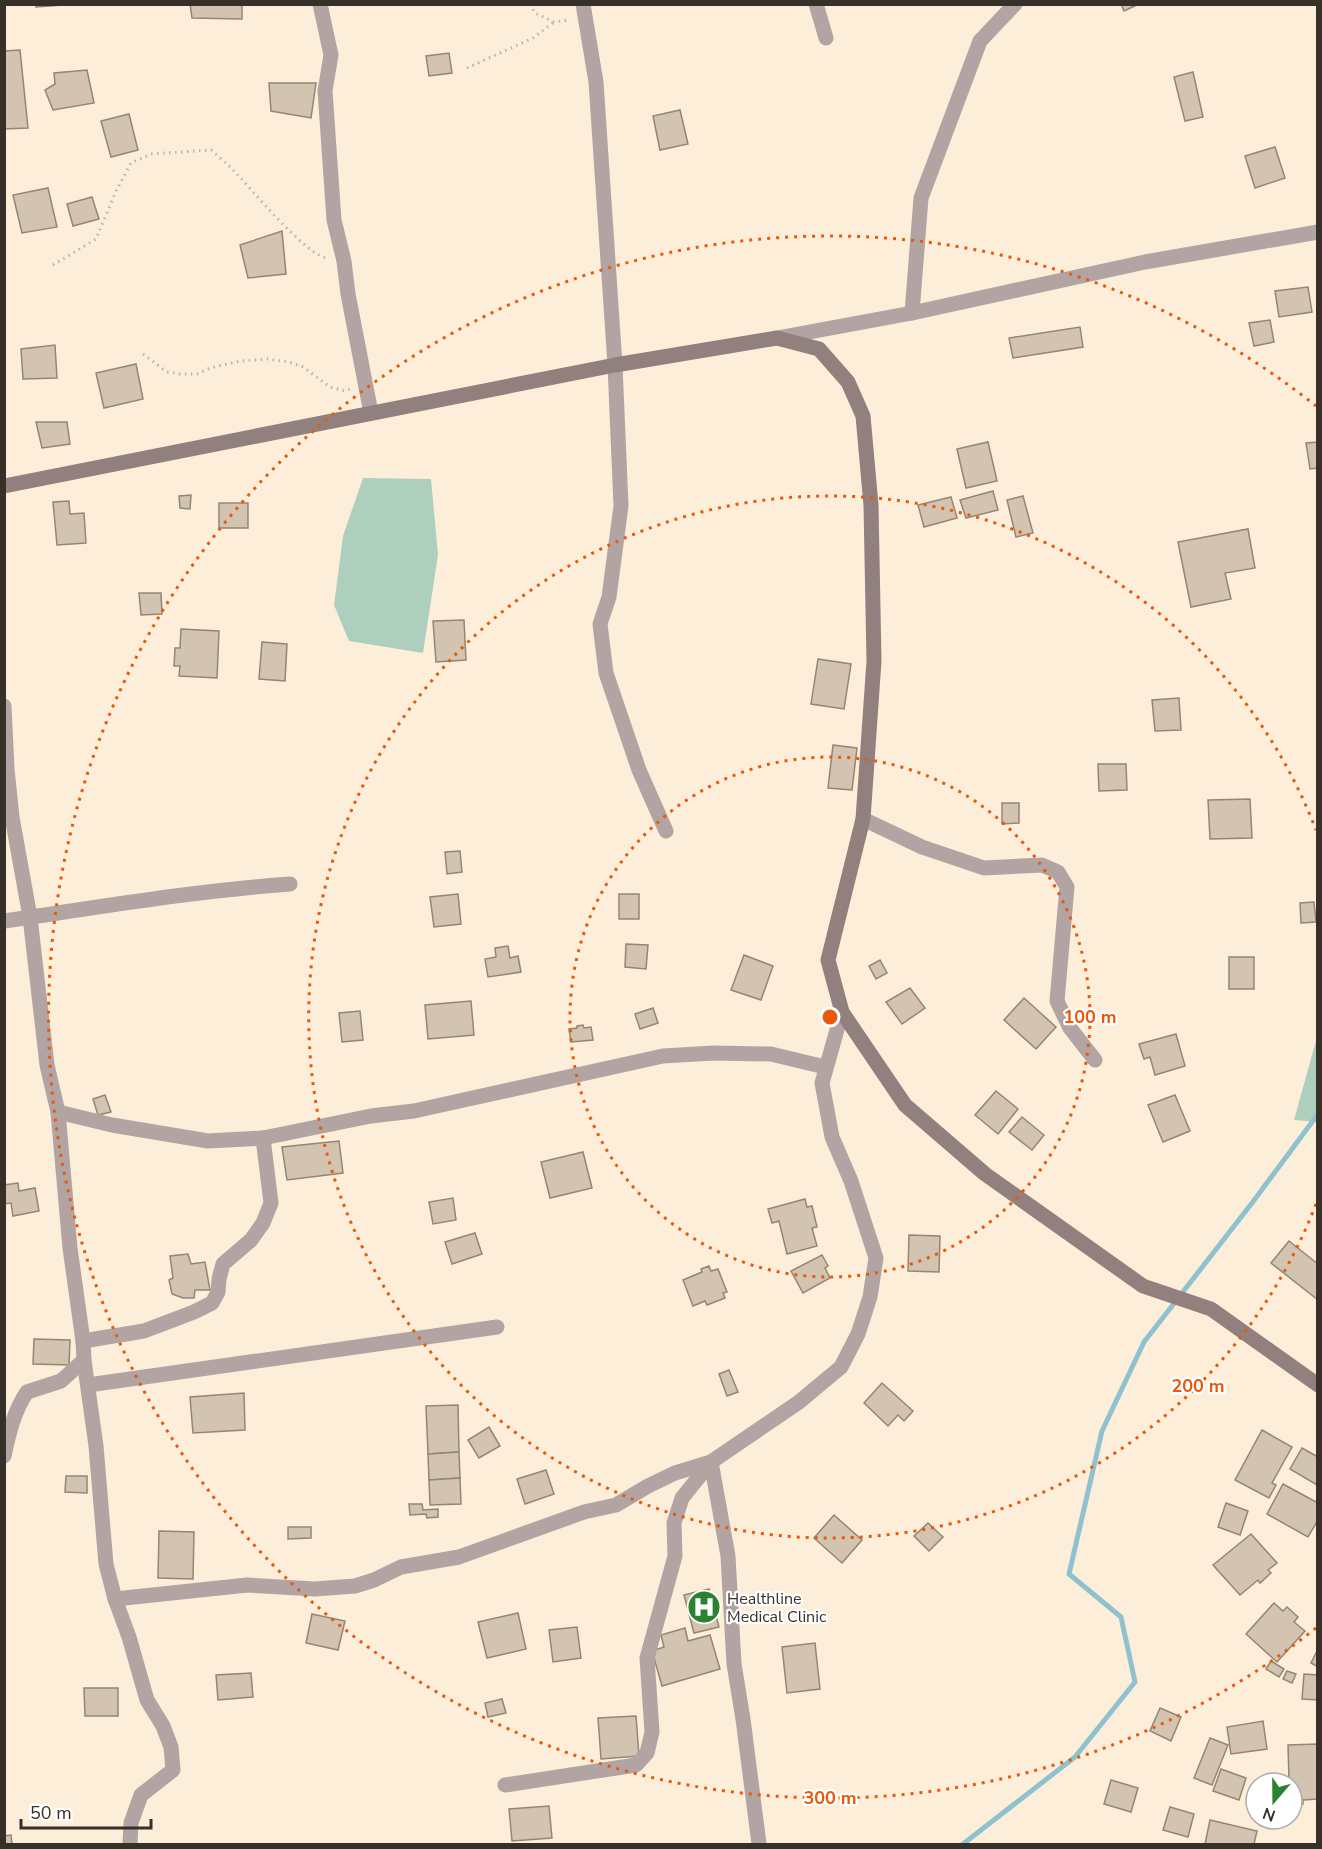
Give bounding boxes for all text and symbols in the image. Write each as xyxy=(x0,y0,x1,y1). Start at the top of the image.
text: 100 m xyxy=(1063,1005,1117,1029)
centre of rings xyxy=(820,1007,840,1027)
text: 200 m xyxy=(1171,1374,1225,1398)
place label: Healthline Medical Clinic xyxy=(727,1588,827,1628)
hospital icon: Healthline Medical Clinic xyxy=(686,1589,722,1625)
north arrow xyxy=(1244,1771,1304,1831)
text: 300 m xyxy=(803,1786,857,1810)
scale bar xyxy=(21,1792,152,1830)
text: 50 m xyxy=(30,1801,72,1825)
text: N xyxy=(1260,1802,1279,1827)

